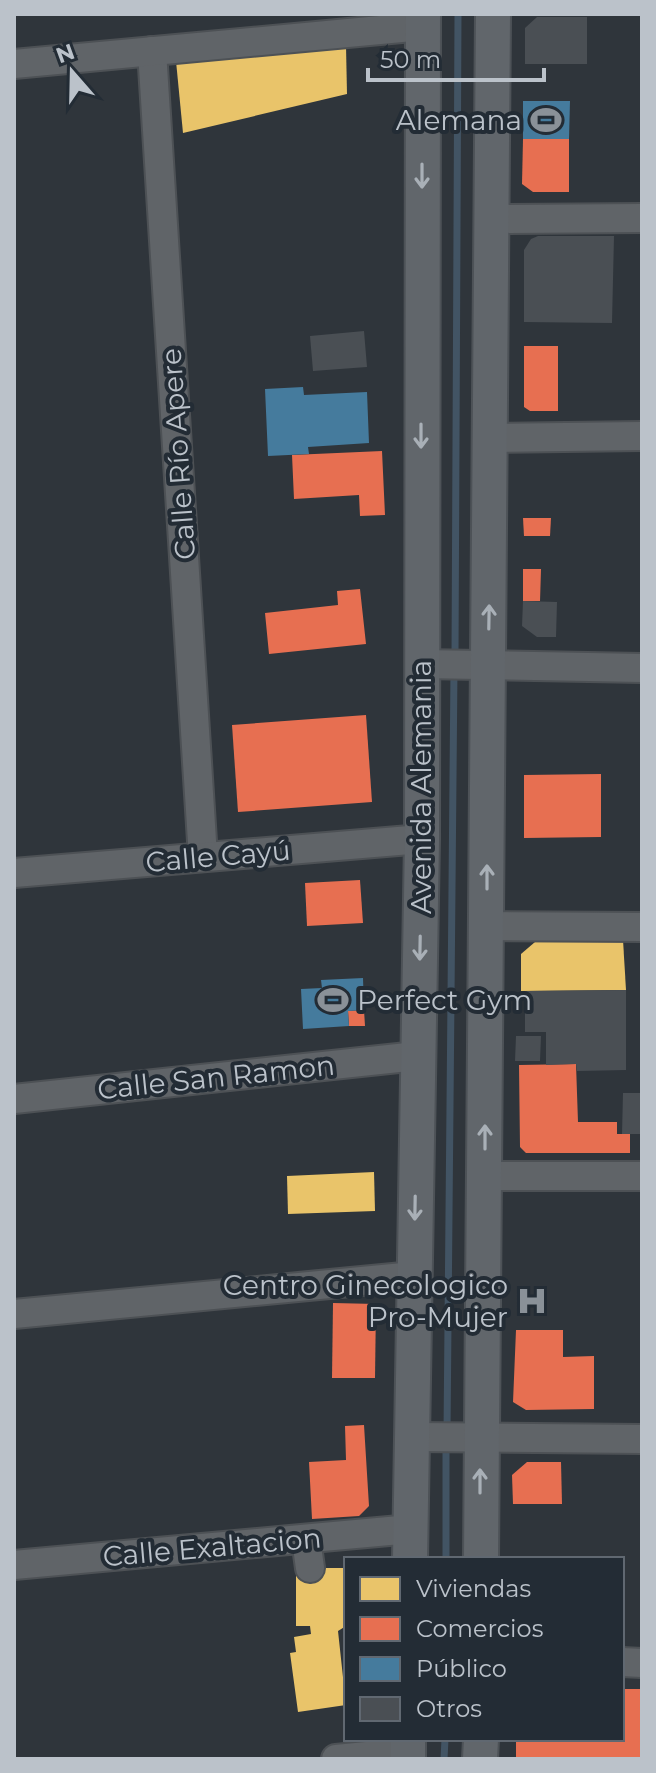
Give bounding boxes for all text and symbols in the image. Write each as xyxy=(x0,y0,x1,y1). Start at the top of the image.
north arrow xyxy=(32,32,112,112)
scale bar xyxy=(368,32,544,82)
text: N xyxy=(52,38,78,69)
text: 50 m xyxy=(380,45,441,74)
place label: Alemana xyxy=(396,103,522,137)
sports icon: Alemana xyxy=(529,103,563,137)
one-way arrow xyxy=(414,162,430,189)
street label: Calle Río Apere xyxy=(154,347,202,561)
one-way arrow xyxy=(413,422,429,449)
one-way arrow xyxy=(481,604,496,631)
street label: Avenida Alemania xyxy=(404,660,438,914)
street label: Calle Cayú xyxy=(144,833,292,879)
one-way arrow xyxy=(479,864,494,891)
one-way arrow xyxy=(412,934,427,961)
sports icon: Perfect Gym xyxy=(316,983,350,1017)
place label: Perfect Gym xyxy=(357,983,532,1017)
street label: Calle San Ramon xyxy=(96,1048,336,1106)
one-way arrow xyxy=(477,1124,493,1151)
one-way arrow xyxy=(407,1194,423,1221)
place label: Centro Ginecologico Pro-Mujer xyxy=(223,1268,508,1334)
hospital icon: Centro Ginecologico Pro-Mujer xyxy=(515,1284,549,1318)
one-way arrow xyxy=(473,1468,488,1495)
street label: Calle Exaltacion xyxy=(101,1521,323,1573)
legend xyxy=(344,1557,624,1741)
text: Viviendas xyxy=(416,1574,531,1603)
text: Comercios xyxy=(416,1614,543,1643)
text: Público xyxy=(416,1654,507,1683)
text: Otros xyxy=(416,1694,482,1723)

